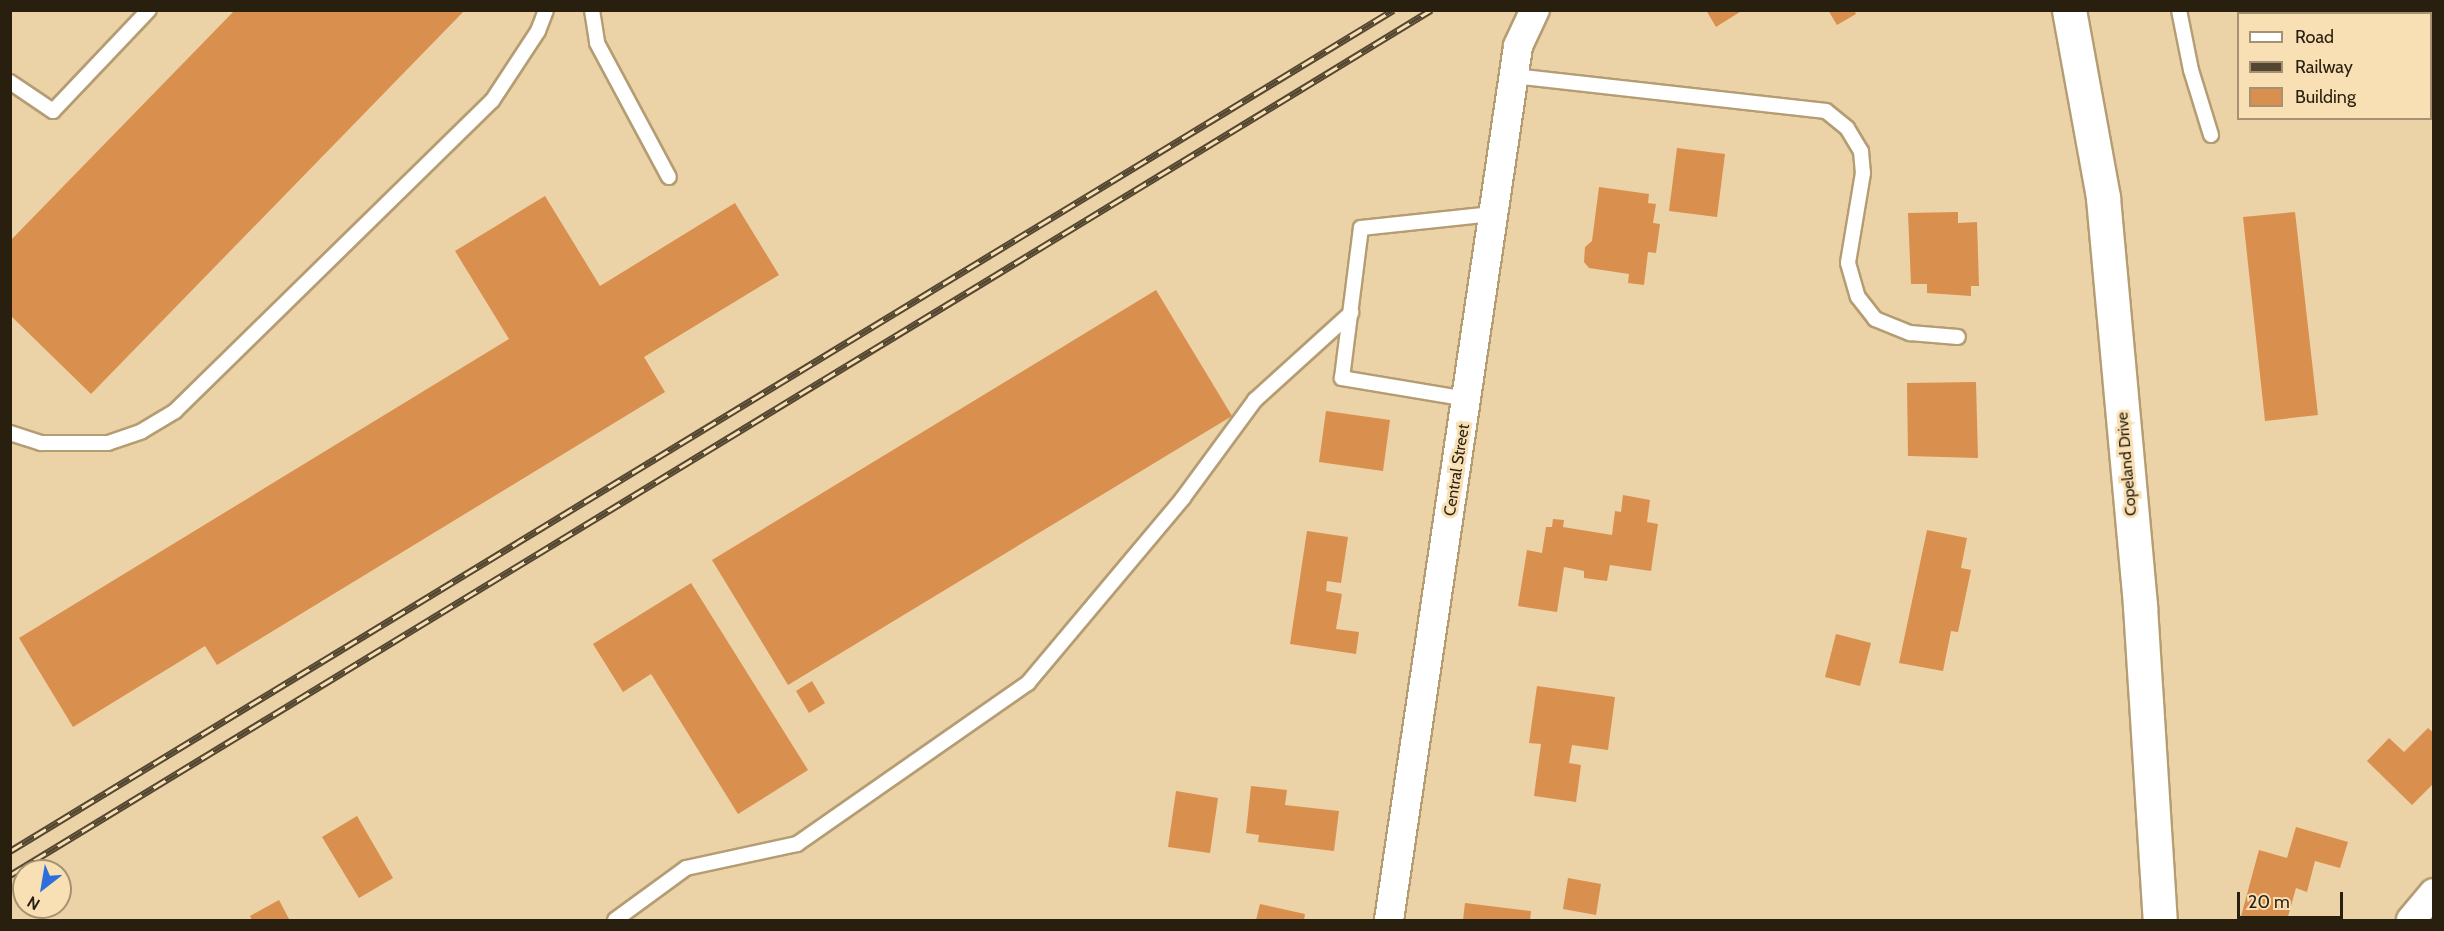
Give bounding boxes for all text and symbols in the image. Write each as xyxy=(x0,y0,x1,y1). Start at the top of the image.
legend xyxy=(2237,12,2432,120)
text: Road xyxy=(2295,26,2334,48)
text: Railway xyxy=(2295,56,2353,78)
text: Building xyxy=(2295,86,2356,108)
street label: Copeland Drive xyxy=(2113,411,2141,517)
street label: Central Street xyxy=(1440,422,1474,518)
north arrow xyxy=(12,859,72,919)
scale bar xyxy=(2240,880,2346,918)
text: 20 m xyxy=(2248,891,2290,913)
text: N xyxy=(24,892,43,914)

